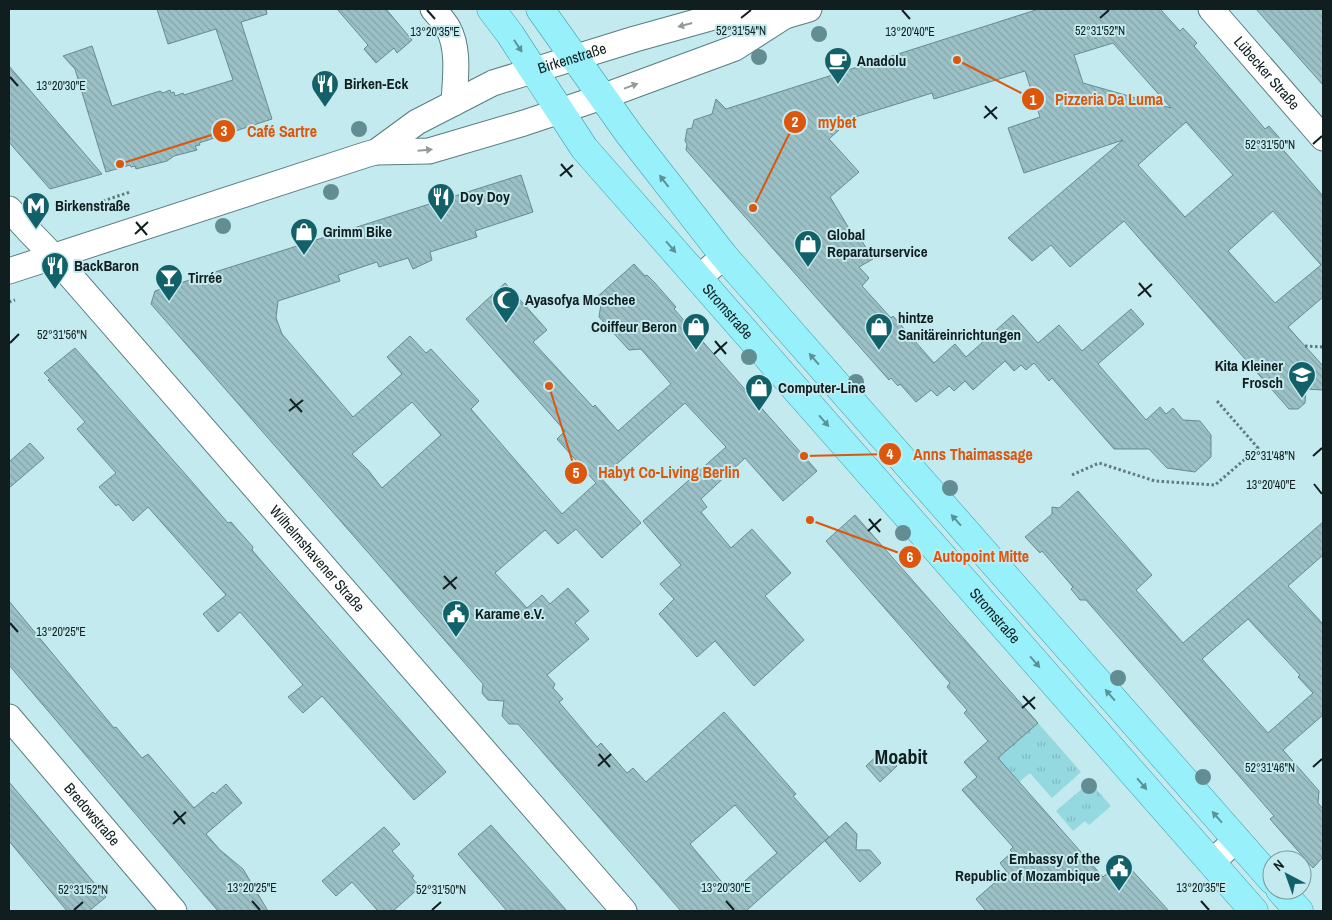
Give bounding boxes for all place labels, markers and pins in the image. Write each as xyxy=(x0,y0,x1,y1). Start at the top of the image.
cafe icon: Anadolu xyxy=(823,46,853,85)
place label: Anadolu xyxy=(857,50,906,71)
restaurant icon: Birken-Eck xyxy=(310,69,340,108)
place label: Birken-Eck xyxy=(344,73,408,94)
callout: Pizzeria Da Luma xyxy=(1020,84,1173,115)
callout: mybet xyxy=(783,107,867,138)
callout: Café Sartre xyxy=(212,115,327,146)
restaurant icon: Doy Doy xyxy=(426,182,456,221)
place label: Doy Doy xyxy=(460,186,510,207)
metro station icon: Birkenstraße xyxy=(21,191,51,230)
place label: Birkenstraße xyxy=(55,195,130,216)
shop icon: Grimm Bike xyxy=(289,217,319,256)
place label: Grimm Bike xyxy=(323,221,392,242)
place label: Global Reparaturservice xyxy=(827,224,928,262)
shop icon: Global Reparaturservice xyxy=(793,229,823,268)
restaurant icon: BackBaron xyxy=(40,251,70,290)
place label: BackBaron xyxy=(74,255,139,276)
bar icon: Tirrée xyxy=(154,263,184,302)
place label: Tirrée xyxy=(188,267,222,288)
mosque icon: Ayasofya Moschee xyxy=(491,285,521,324)
place label: Ayasofya Moschee xyxy=(525,289,635,310)
place label: hintze Sanitäreinrichtungen xyxy=(898,307,1021,345)
shop icon: Coiffeur Beron xyxy=(681,312,711,351)
shop icon: hintze Sanitäreinrichtungen xyxy=(864,312,894,351)
place label: Coiffeur Beron xyxy=(591,316,677,337)
place label: Kita Kleiner Frosch xyxy=(1215,355,1283,393)
school or university icon: Kita Kleiner Frosch xyxy=(1287,360,1317,399)
shop icon: Computer-Line xyxy=(744,373,774,412)
place label: Computer-Line xyxy=(778,377,866,398)
callout: Anns Thaimassage xyxy=(878,439,1043,470)
callout: Habyt Co-Living Berlin xyxy=(563,457,750,488)
callout: Autopoint Mitte xyxy=(898,541,1039,572)
public building icon: Karame e.V. xyxy=(441,599,471,638)
place label: Karame e.V. xyxy=(475,603,544,624)
place label: Embassy of the Republic of Mozambique xyxy=(955,848,1100,886)
public building icon: Embassy of the Republic of Mozambique xyxy=(1104,853,1134,892)

